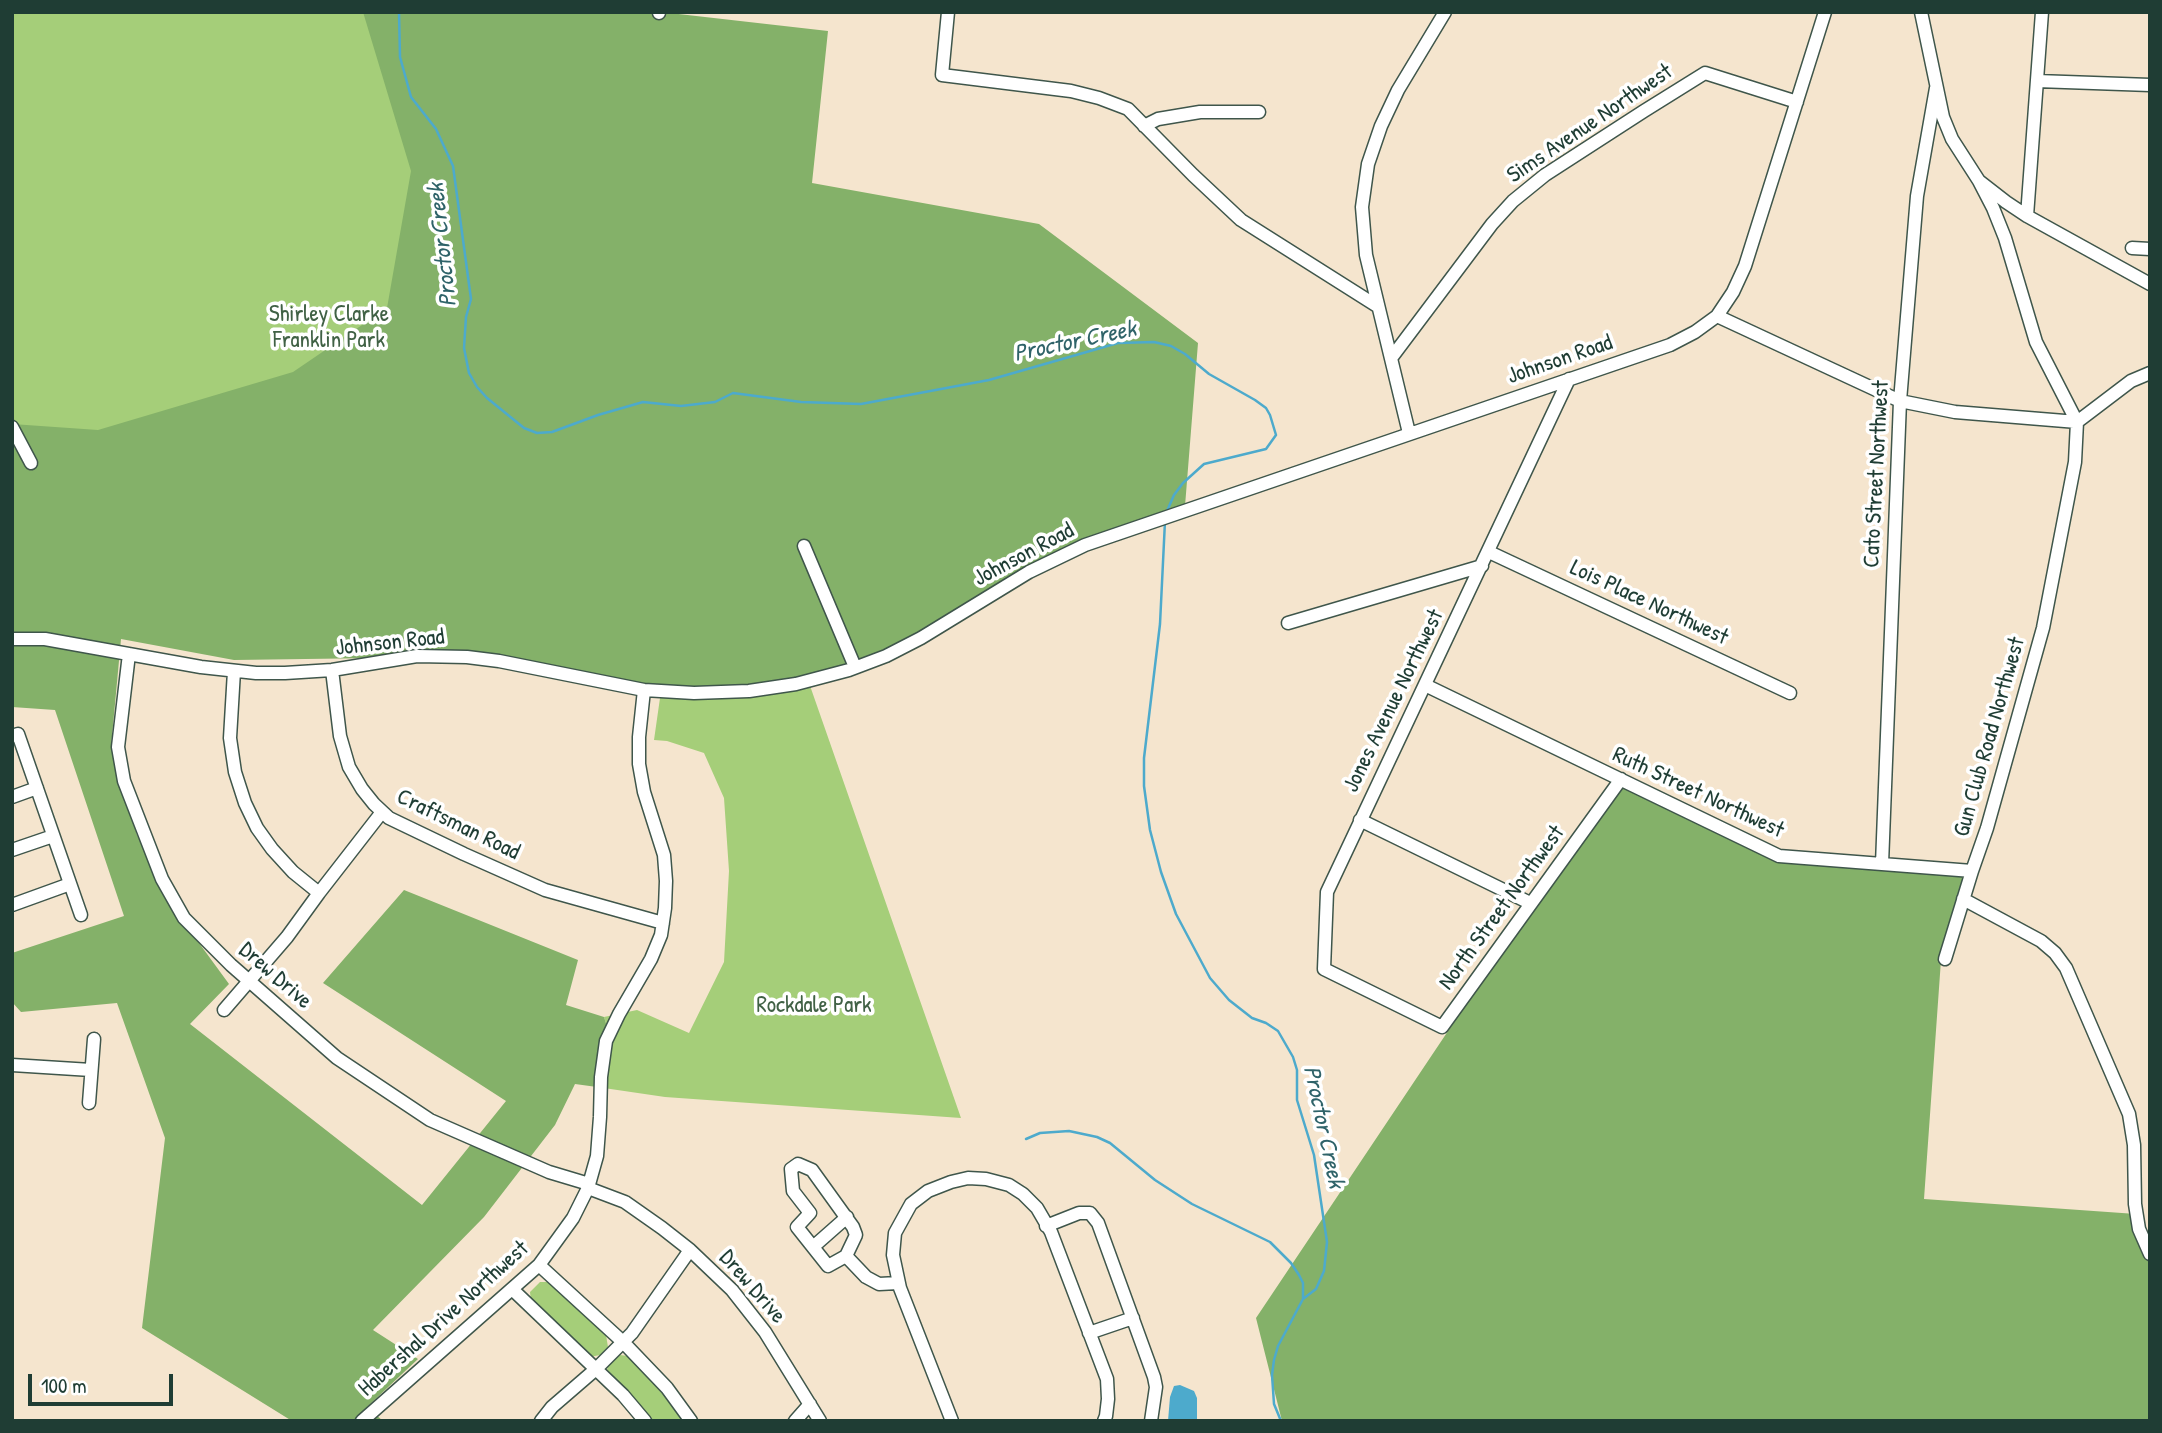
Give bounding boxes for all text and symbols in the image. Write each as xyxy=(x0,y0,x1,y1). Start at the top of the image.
street label: Sims Avenue Northwest xyxy=(1502,58,1678,190)
water label: Proctor Creek xyxy=(422,182,464,308)
park label: Shirley Clarke Franklin Park xyxy=(269,301,389,355)
water label: Proctor Creek xyxy=(1011,315,1139,369)
street label: Johnson Road xyxy=(1504,329,1616,391)
street label: Cato Street Northwest xyxy=(1858,380,1896,568)
street label: Johnson Road xyxy=(969,517,1079,593)
street label: Lois Place Northwest xyxy=(1566,554,1732,652)
street label: Jones Avenue Northwest xyxy=(1338,605,1450,797)
street label: Johnson Road xyxy=(334,624,446,662)
street label: Gun Club Road Northwest xyxy=(1948,634,2032,840)
street label: Ruth Street Northwest xyxy=(1608,741,1788,845)
street label: Craftsman Road xyxy=(392,783,524,867)
street label: North Street Northwest xyxy=(1433,820,1571,996)
street label: Drew Drive xyxy=(233,937,317,1015)
park label: Rockdale Park xyxy=(756,992,872,1020)
water label: Proctor Creek xyxy=(1296,1063,1350,1191)
street label: Habershal Drive Northwest xyxy=(353,1235,535,1403)
street label: Drew Drive xyxy=(713,1245,791,1329)
scale bar xyxy=(32,1360,177,1404)
text: 100 m xyxy=(41,1371,87,1400)

